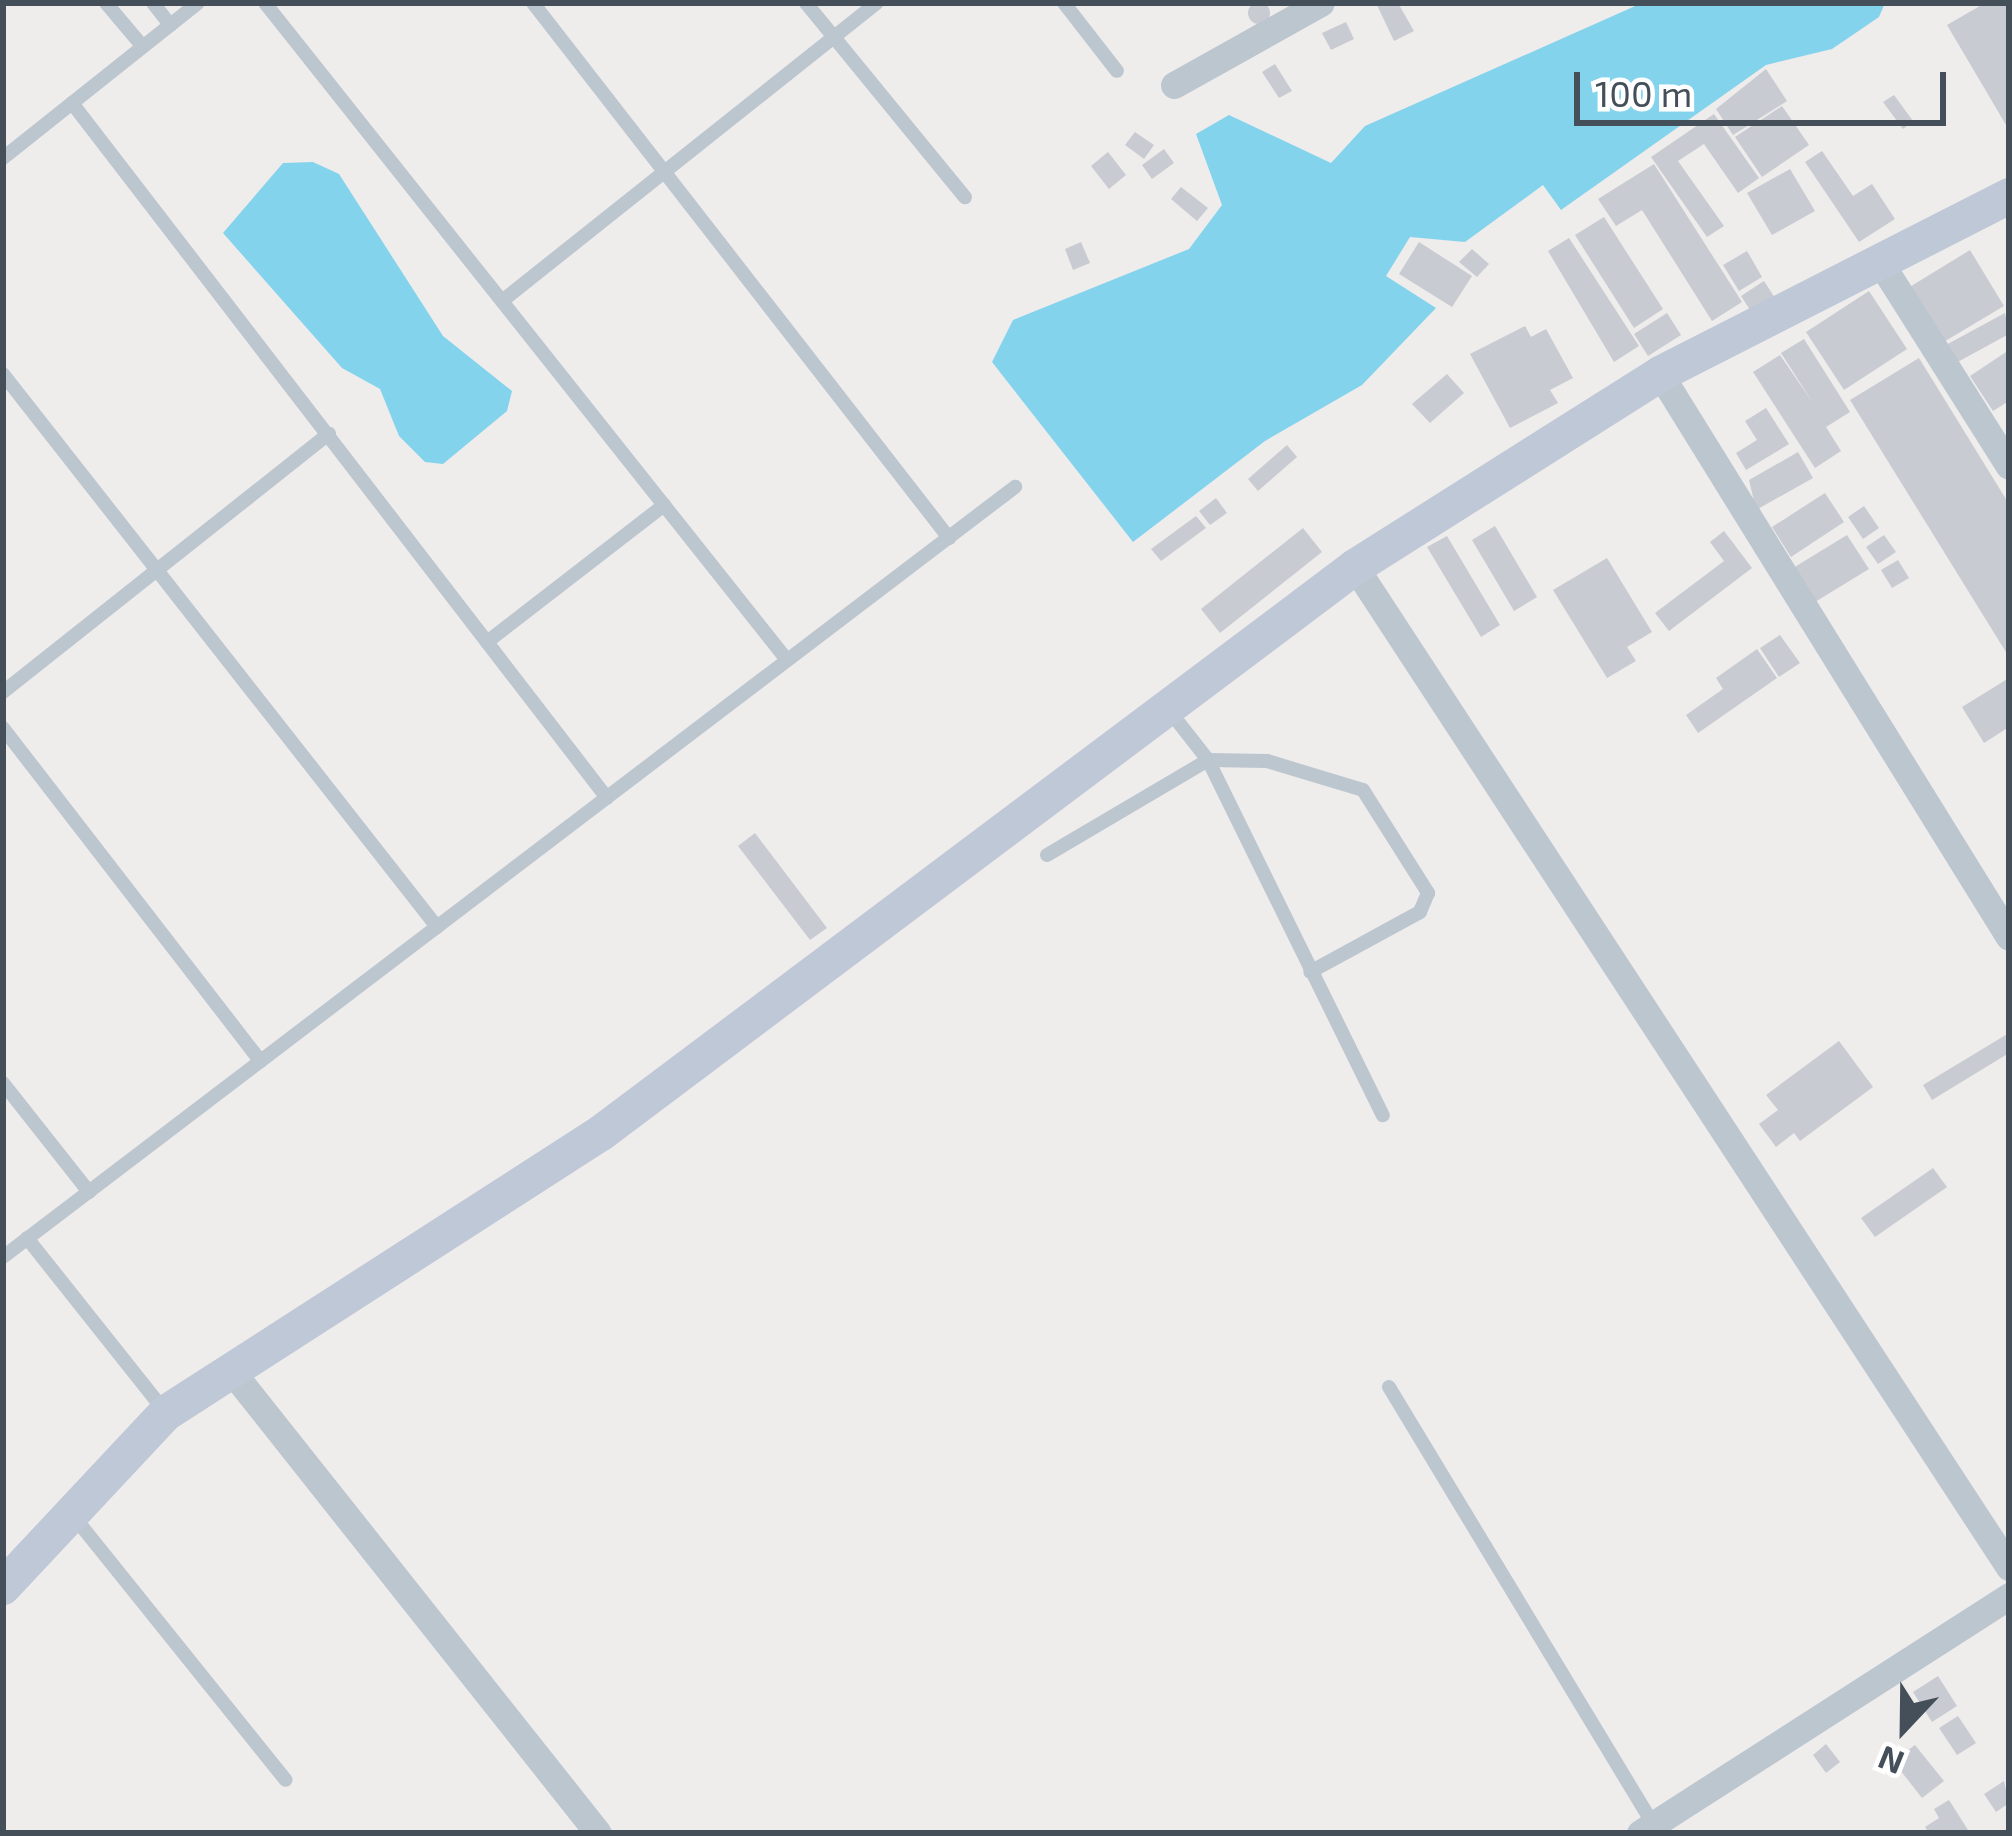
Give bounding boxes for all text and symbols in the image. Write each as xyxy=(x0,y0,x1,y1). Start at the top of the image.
scale bar xyxy=(1580,48,1952,122)
text: 100 m xyxy=(1595,71,1692,114)
north arrow xyxy=(1844,1668,1964,1788)
text: N xyxy=(1872,1738,1909,1784)

